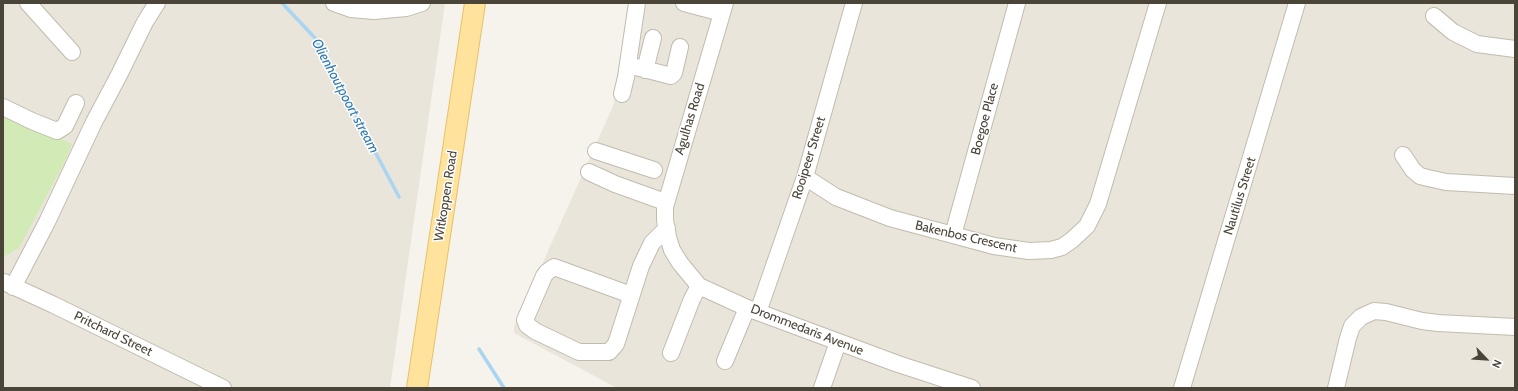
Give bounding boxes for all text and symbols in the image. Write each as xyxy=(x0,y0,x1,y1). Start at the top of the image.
water label: Olienhoutpoort stream xyxy=(308,36,382,156)
street label: Agulhas Road xyxy=(672,81,708,157)
street label: Boegoe Place xyxy=(968,81,1002,157)
street label: Rooipeer Street xyxy=(789,115,829,201)
street label: Witkoppen Road xyxy=(431,150,461,242)
street label: Nautilus Street xyxy=(1221,155,1259,237)
street label: Bakenbos Crescent xyxy=(914,218,1018,256)
street label: Drommedaris Avenue xyxy=(748,301,866,359)
street label: Pritchard Street xyxy=(71,308,155,360)
north arrow xyxy=(1466,339,1506,379)
text: N xyxy=(1489,358,1505,371)

